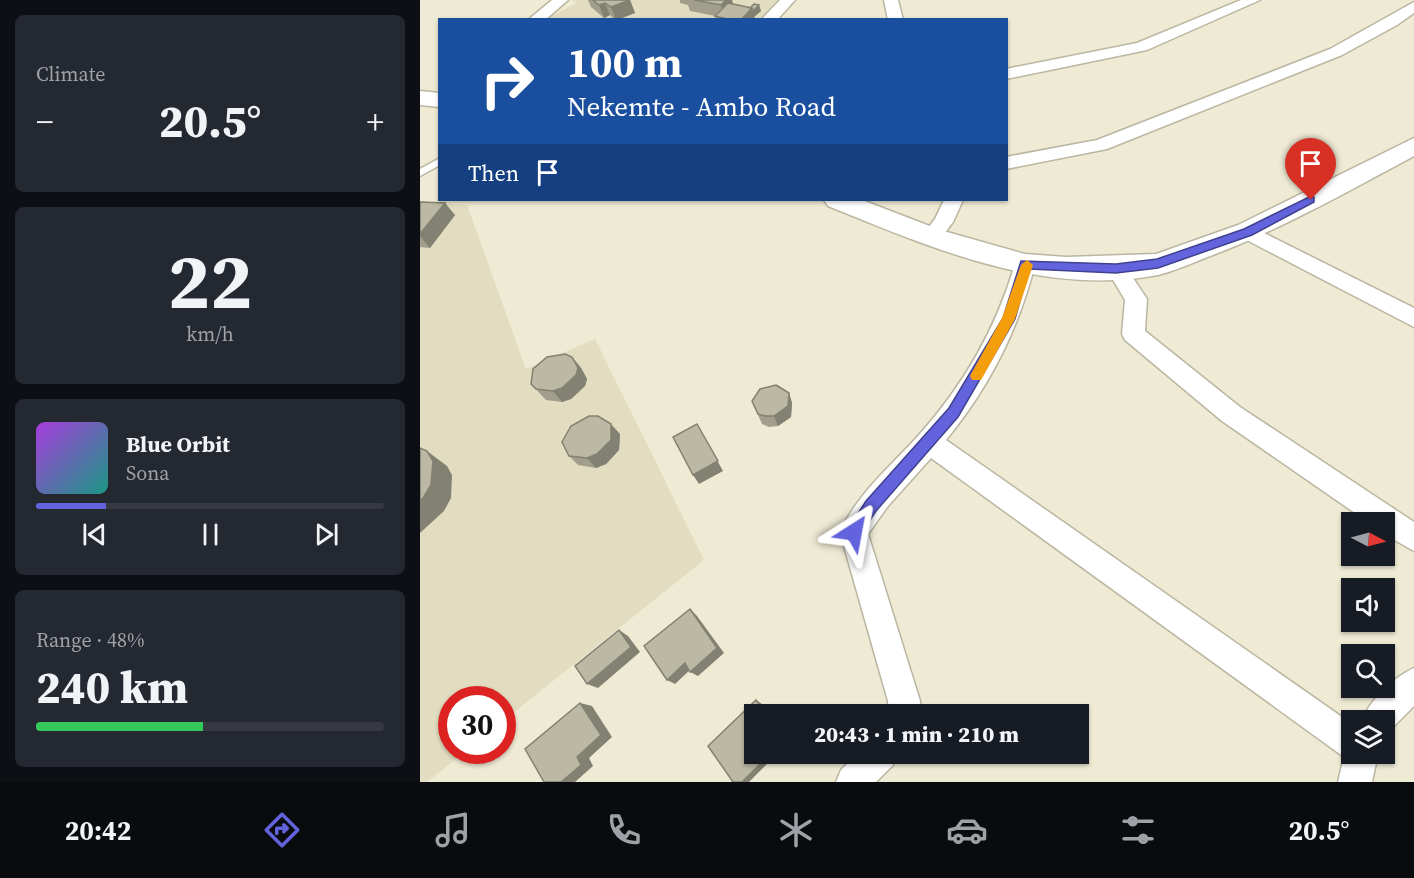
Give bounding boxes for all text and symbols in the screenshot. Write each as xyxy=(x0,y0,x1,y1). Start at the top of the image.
text: 100 m xyxy=(567,33,682,91)
icon: right xyxy=(468,42,546,120)
text: Climate xyxy=(36,60,105,88)
text: Nekemte - Ambo Road xyxy=(567,88,836,125)
text: 20.5° xyxy=(159,90,261,152)
text: − xyxy=(36,99,54,144)
text: + xyxy=(367,99,384,144)
pin xyxy=(1285,138,1336,200)
icon: arrive xyxy=(1294,147,1327,180)
icon: arrive xyxy=(531,156,564,189)
text: Then xyxy=(468,158,519,188)
text: 22 xyxy=(168,227,252,334)
text: km/h xyxy=(186,320,234,348)
text: Blue Orbit xyxy=(126,429,230,459)
text: Sona xyxy=(126,459,170,487)
position arrow xyxy=(822,500,886,564)
north arrow xyxy=(1341,512,1395,566)
map controls xyxy=(1341,512,1395,764)
icon: previous xyxy=(78,518,111,551)
icon: pause xyxy=(194,518,227,551)
icon: next xyxy=(310,518,343,551)
button: sound xyxy=(1341,578,1395,632)
text: Range · 48% xyxy=(36,626,145,654)
button: search xyxy=(1341,644,1395,698)
text: 240 km xyxy=(36,656,188,718)
speed limit sign: 30 xyxy=(438,686,516,764)
button: layers xyxy=(1341,710,1395,764)
text: 20:43 · 1 min · 210 m xyxy=(814,719,1019,749)
icon: directions xyxy=(261,809,303,851)
icon: music xyxy=(432,809,474,851)
icon: phone xyxy=(603,809,645,851)
icon: climate xyxy=(775,809,817,851)
icon: car xyxy=(946,809,988,851)
icon: filters xyxy=(1117,809,1159,851)
text: 20:42 xyxy=(65,812,131,849)
text: 20.5° xyxy=(1288,812,1349,849)

